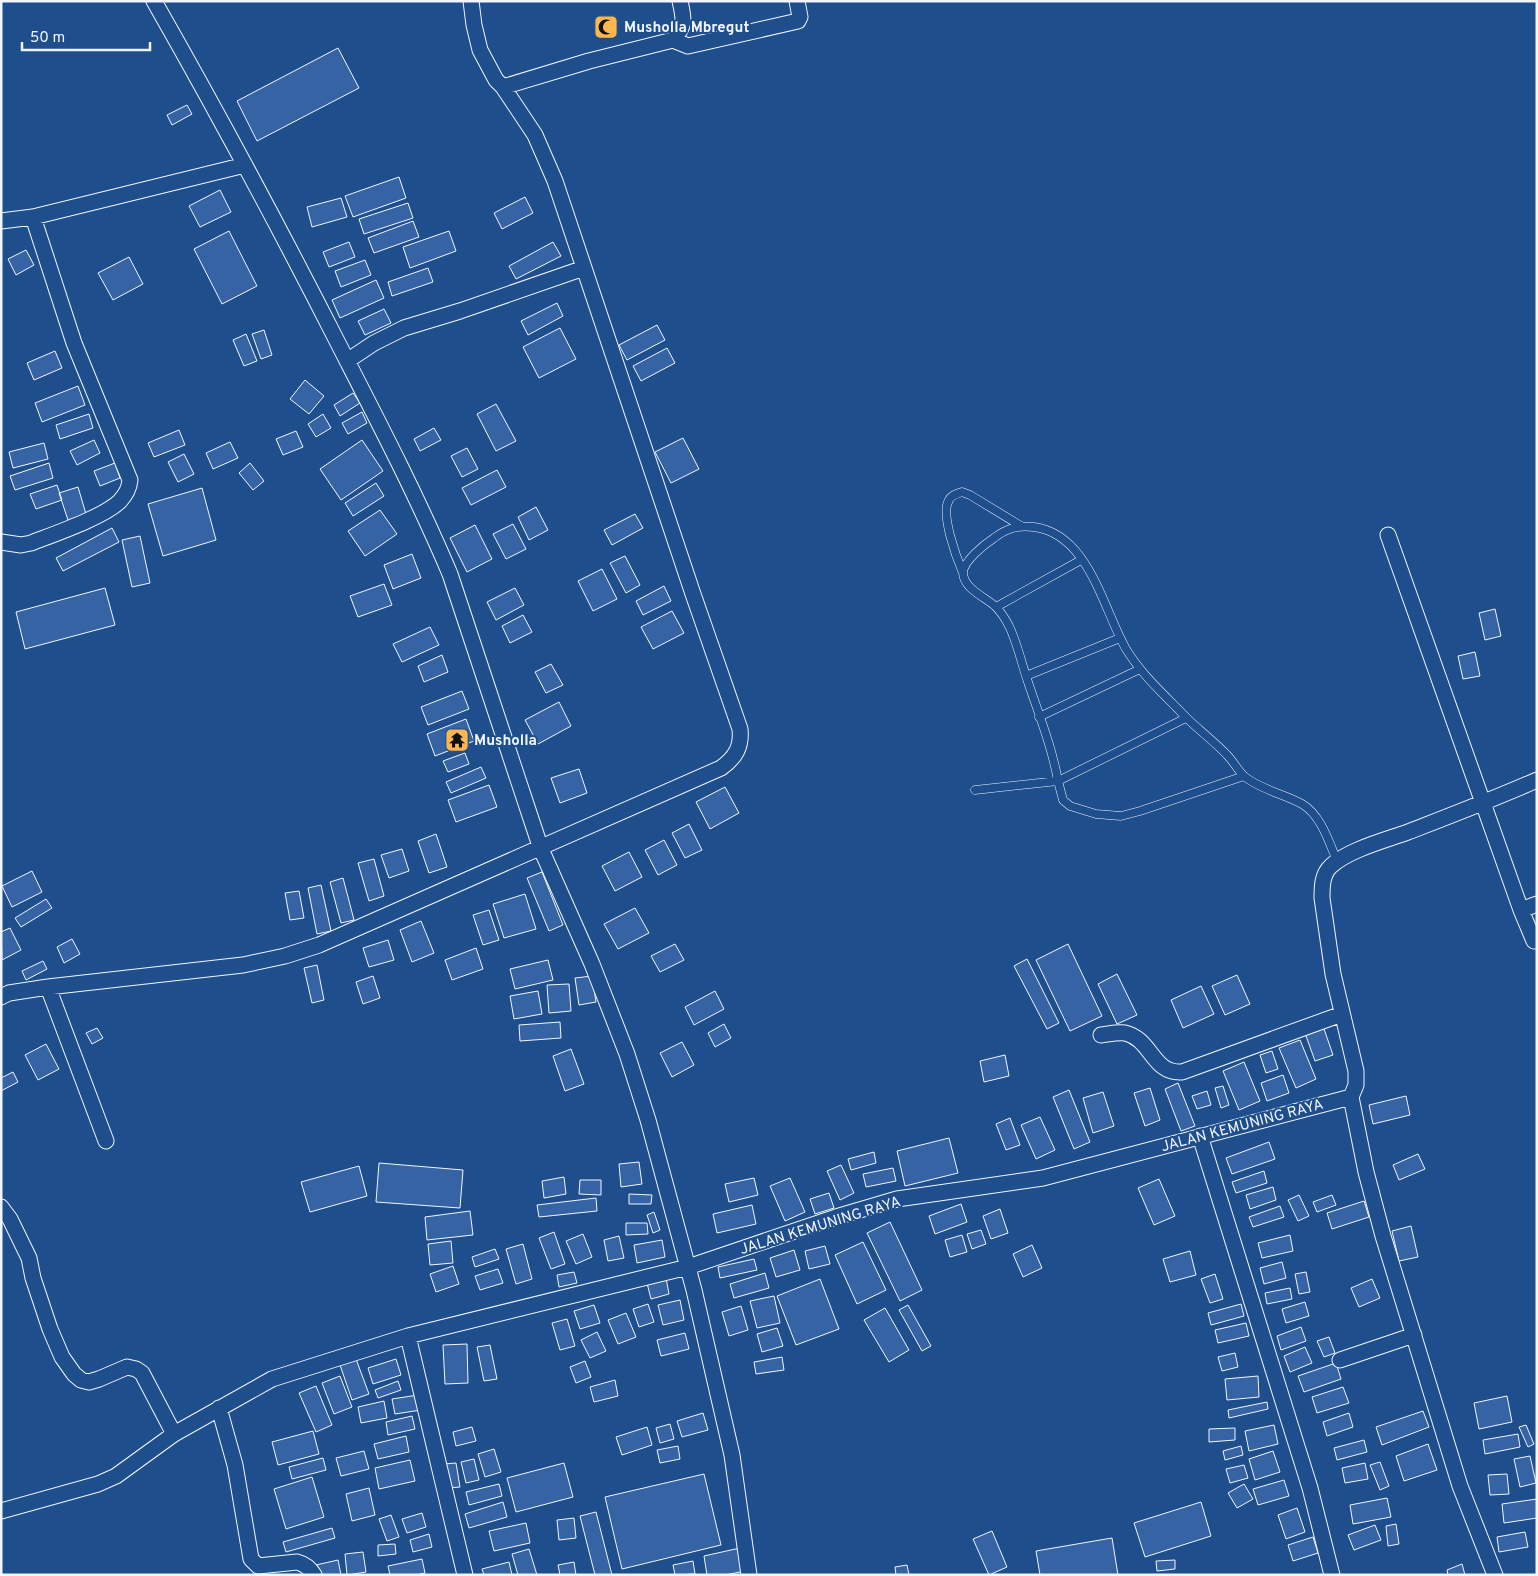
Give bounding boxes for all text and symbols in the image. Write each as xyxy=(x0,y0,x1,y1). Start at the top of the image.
mosque icon: Musholla Mbregut xyxy=(593,14,619,40)
place label: Musholla Mbregut xyxy=(624,19,749,38)
scale bar xyxy=(22,20,150,52)
text: 50 m xyxy=(30,29,65,48)
temple icon: Musholla xyxy=(444,727,470,753)
place label: Musholla xyxy=(474,732,537,751)
street label: JALAN KEMUNING RAYA xyxy=(1159,1096,1326,1157)
street label: JALAN KEMUNING RAYA xyxy=(738,1193,903,1260)

